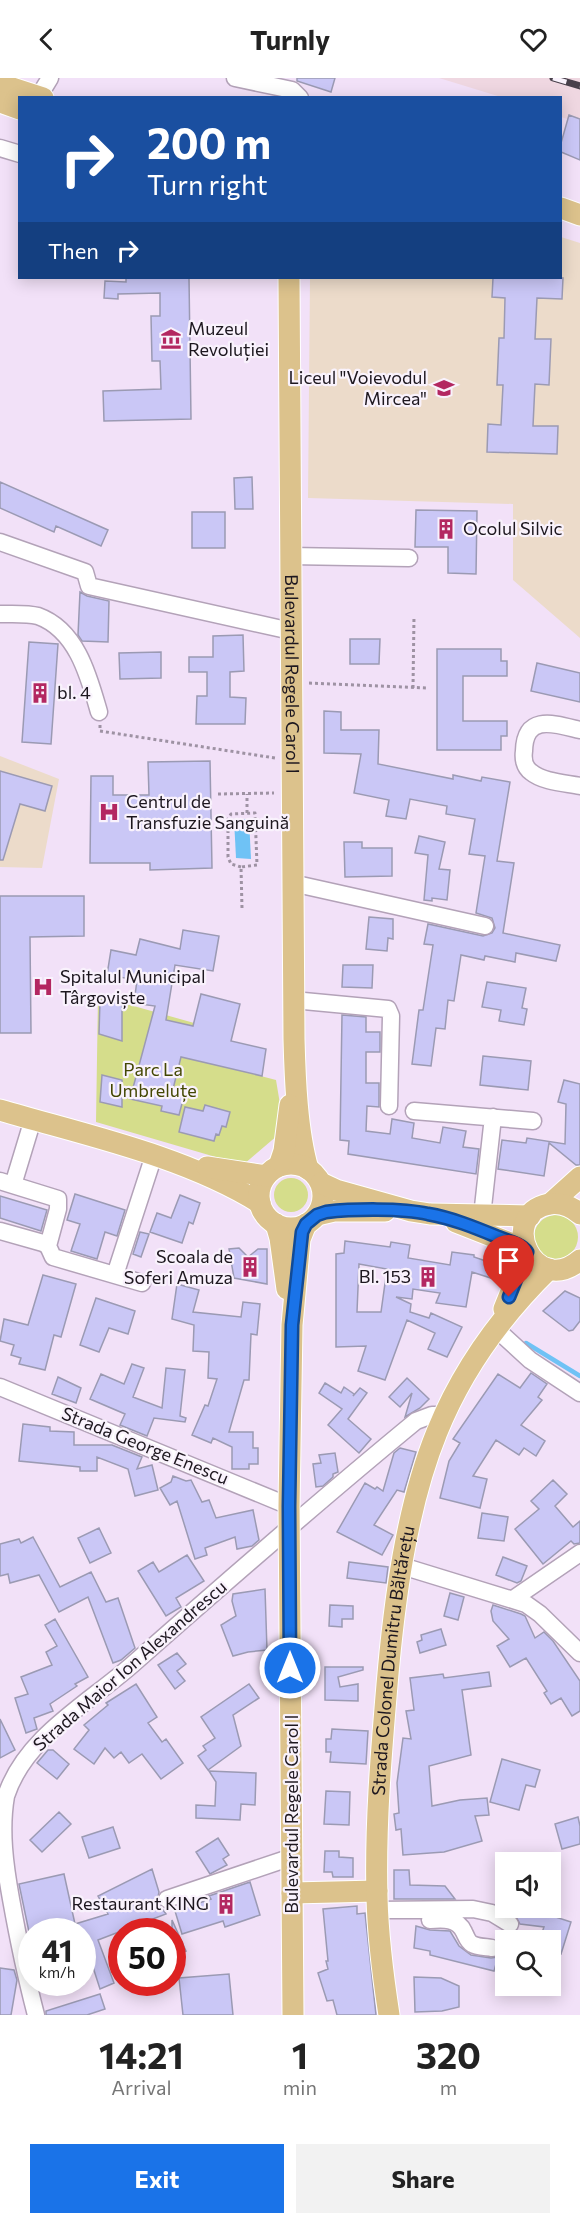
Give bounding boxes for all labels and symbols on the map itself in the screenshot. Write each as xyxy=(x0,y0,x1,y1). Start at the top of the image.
place label: Muzeul Revoluției xyxy=(188,317,269,361)
museum icon: Muzeul Revoluției xyxy=(159,327,183,351)
place label: Liceul "Voievodul Mircea" xyxy=(288,366,427,409)
school or university icon: Liceul "Voievodul Mircea" xyxy=(432,376,456,400)
building icon: Ocolul Silvic xyxy=(434,517,458,541)
place label: Ocolul Silvic xyxy=(463,517,563,539)
street label: Bulevardul Regele Carol I xyxy=(281,574,304,774)
building icon: bl. 4 xyxy=(28,681,52,705)
place label: bl. 4 xyxy=(57,681,91,703)
place label: Centrul de Transfuzie Sanguină xyxy=(126,790,289,833)
hospital icon: Centrul de Transfuzie Sanguină xyxy=(97,800,121,824)
place label: Spitalul Municipal Târgoviște xyxy=(60,965,206,1009)
hospital icon: Spitalul Municipal Târgoviște xyxy=(31,975,55,999)
park label: Parc La Umbreluțe xyxy=(109,1058,197,1102)
pin xyxy=(483,1235,534,1297)
place label: Scoala de Soferi Amuza xyxy=(124,1245,233,1288)
building icon: Scoala de Soferi Amuza xyxy=(238,1255,262,1279)
place label: Bl. 153 xyxy=(359,1265,411,1287)
building icon: Bl. 153 xyxy=(416,1265,440,1289)
street label: Strada George Enescu xyxy=(59,1401,232,1489)
street label: Strada Colonel Dumitru Băltărețu xyxy=(367,1523,419,1796)
street label: Strada Maior Ion Alexandrescu xyxy=(28,1575,231,1755)
position arrow xyxy=(258,1636,322,1700)
street label: Bulevardul Regele Carol I xyxy=(280,1714,302,1914)
place label: Restaurant KING xyxy=(72,1892,209,1914)
building icon: Restaurant KING xyxy=(214,1892,238,1916)
speed limit sign: 50 xyxy=(108,1918,186,1996)

